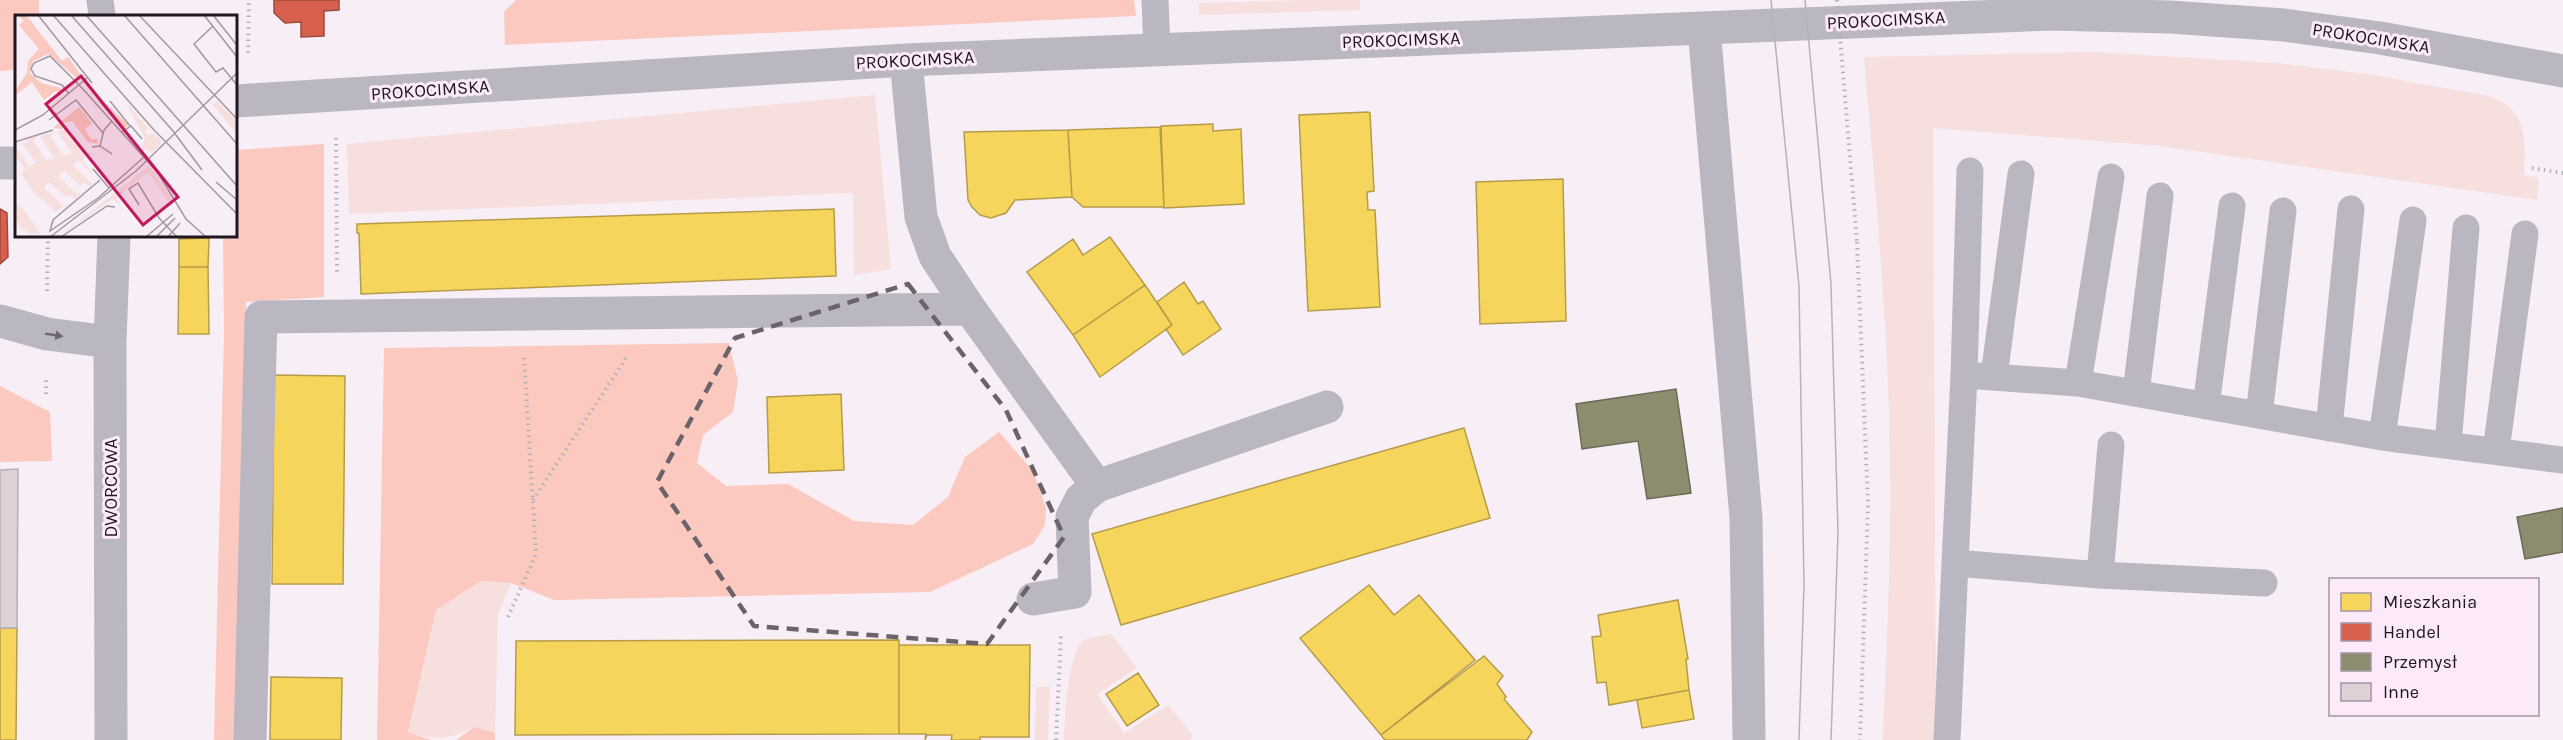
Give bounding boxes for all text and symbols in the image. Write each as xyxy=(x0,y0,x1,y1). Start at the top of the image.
street label: PROKOCIMSKA xyxy=(1826,6,1946,34)
inset map xyxy=(15,15,237,237)
street label: PROKOCIMSKA xyxy=(2311,18,2431,58)
street label: PROKOCIMSKA xyxy=(1341,27,1461,53)
street label: PROKOCIMSKA xyxy=(855,46,975,74)
street label: PROKOCIMSKA xyxy=(370,75,490,105)
one-way arrow xyxy=(45,331,64,340)
street label: DWORCOWA xyxy=(100,438,122,538)
legend xyxy=(2329,578,2539,716)
text: Mieszkania xyxy=(2383,591,2477,613)
text: Handel xyxy=(2383,621,2441,643)
text: Przemysł xyxy=(2383,651,2457,673)
text: Inne xyxy=(2383,681,2419,703)

